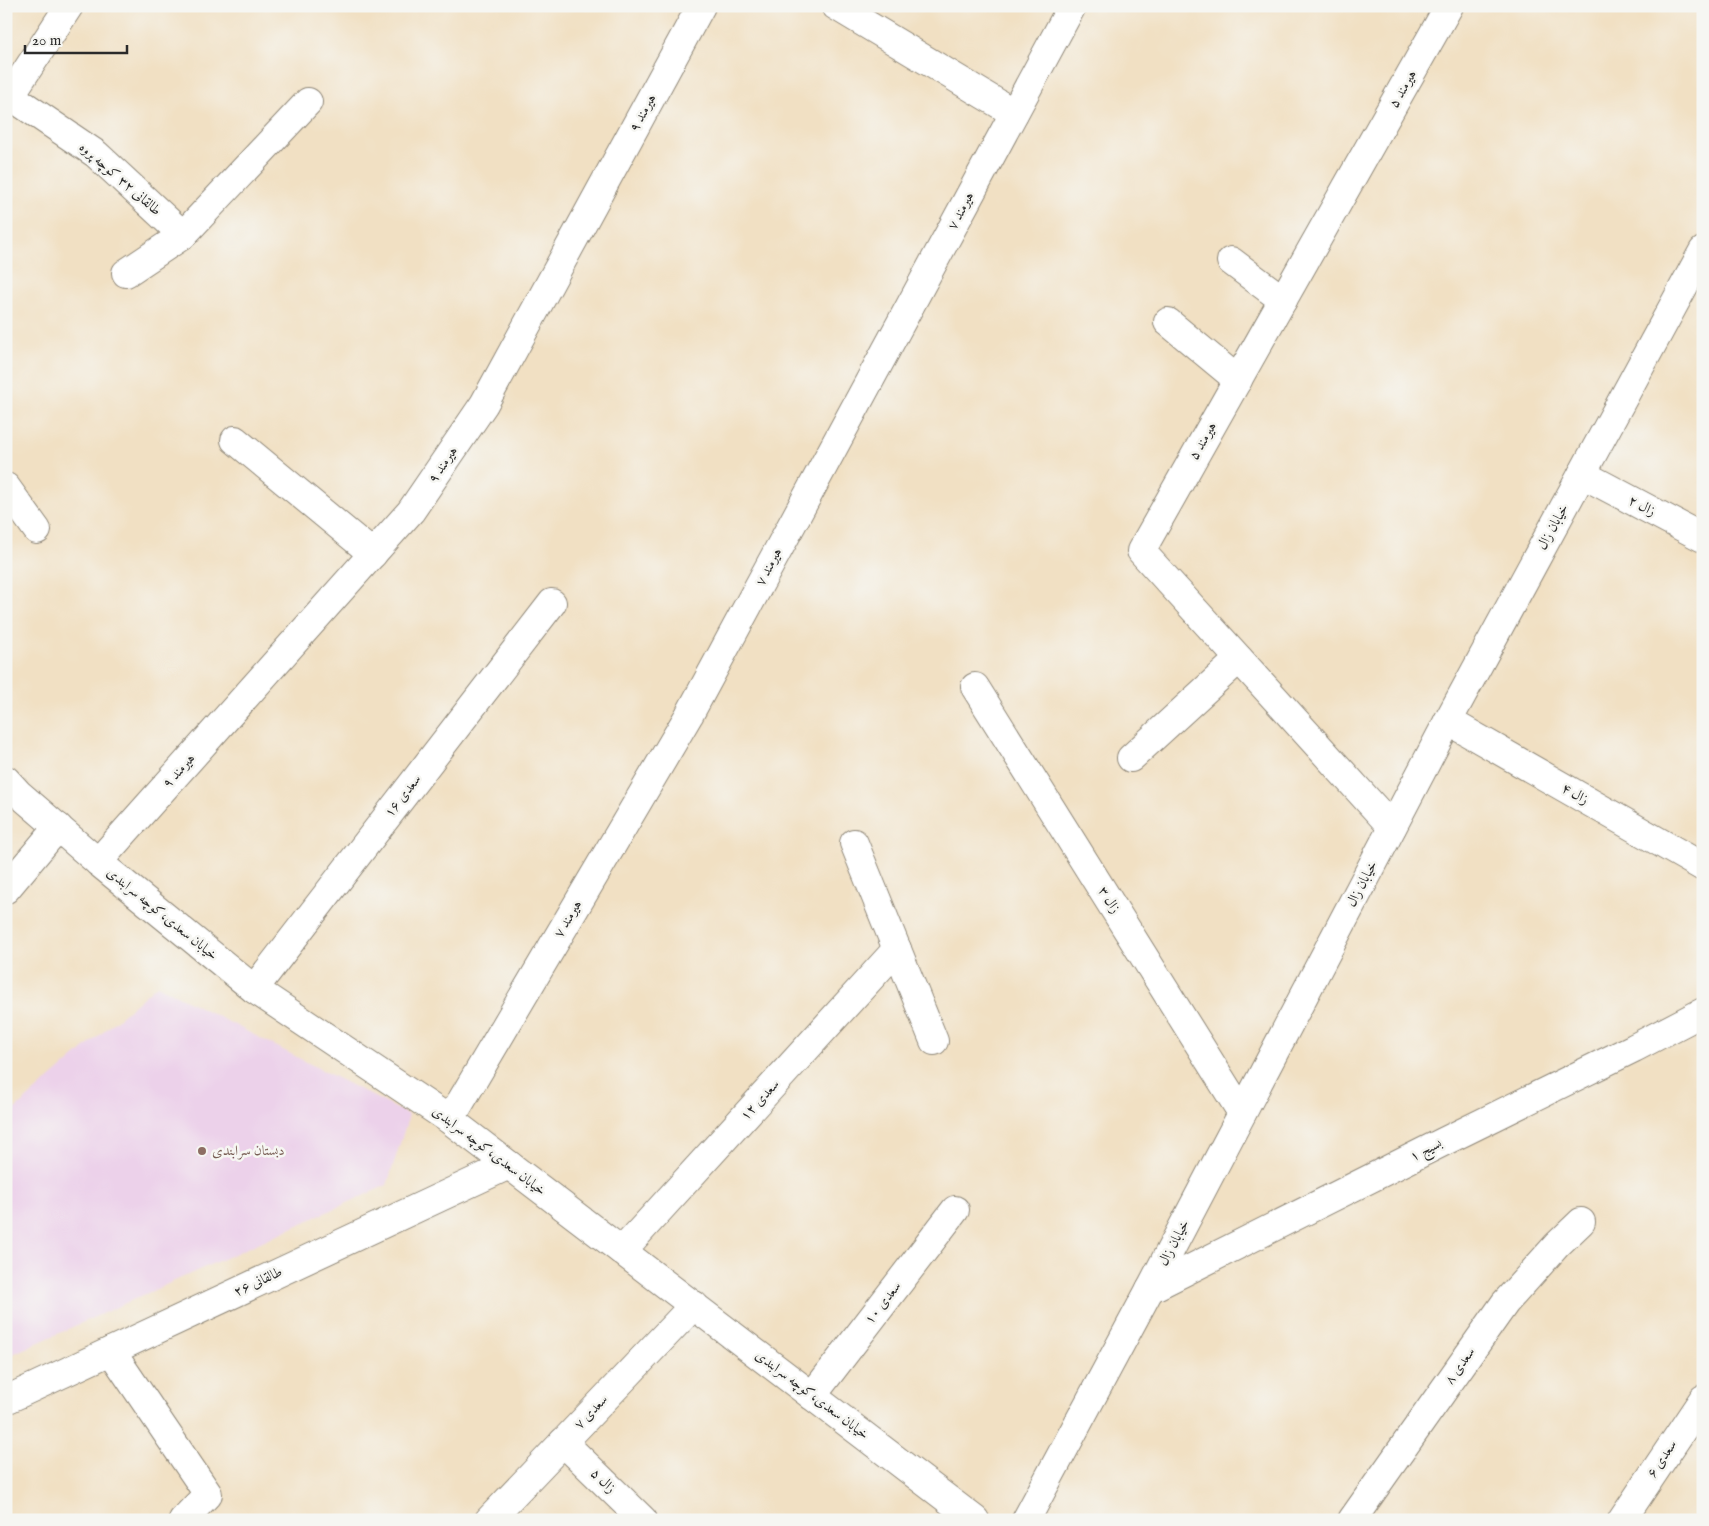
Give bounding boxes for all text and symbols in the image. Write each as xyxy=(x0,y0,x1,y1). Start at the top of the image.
scale bar xyxy=(25,22,128,54)
text: 20 m xyxy=(32,31,62,50)
street label: هیرمند ۵ xyxy=(1385,67,1421,111)
street label: هیرمند ٩ xyxy=(625,91,661,135)
street label: طالقانی ۳۲ کوچه پروه xyxy=(75,138,165,220)
street label: هیرمند ٧ xyxy=(943,189,979,233)
street label: هیرمند ۵ xyxy=(1185,419,1221,463)
street label: هیرمند ٩ xyxy=(424,443,462,487)
street label: زال ۲ xyxy=(1625,491,1659,521)
street label: خیابان زال xyxy=(1533,501,1573,553)
street label: هیرمند ٧ xyxy=(751,545,787,589)
street label: هیرمند ٩ xyxy=(159,750,199,792)
street label: سعدی ۱۶ xyxy=(381,771,425,821)
street label: زال ۴ xyxy=(1558,779,1592,809)
street label: خیابان زال xyxy=(1342,858,1382,910)
street label: خیابان سعدی،کوچه سرابندی xyxy=(103,864,221,964)
street label: زال ۳ xyxy=(1094,883,1124,917)
street label: هیرمند ٧ xyxy=(550,897,586,941)
street label: سعدی ۱۲ xyxy=(736,1076,784,1124)
street label: خیابان سعدی،کوچه سرابندی xyxy=(429,1102,549,1200)
street label: بسیج ۱ xyxy=(1407,1134,1446,1168)
place label: دبستان سرابندی xyxy=(212,1142,285,1160)
marker: دبستان سرابندی xyxy=(196,1145,208,1157)
street label: خیابان زال xyxy=(1154,1217,1194,1269)
street label: طالقانی ۲۶ xyxy=(231,1263,285,1301)
street label: سعدی ۱۰ xyxy=(861,1278,905,1328)
street label: سعدی ۸ xyxy=(1441,1344,1479,1388)
street label: خیابان سعدی،کوچه سرابندی xyxy=(752,1346,872,1444)
street label: سعدی ۷ xyxy=(570,1391,612,1433)
street label: سعدی ۶ xyxy=(1643,1437,1681,1481)
street label: زال ۵ xyxy=(587,1465,619,1497)

